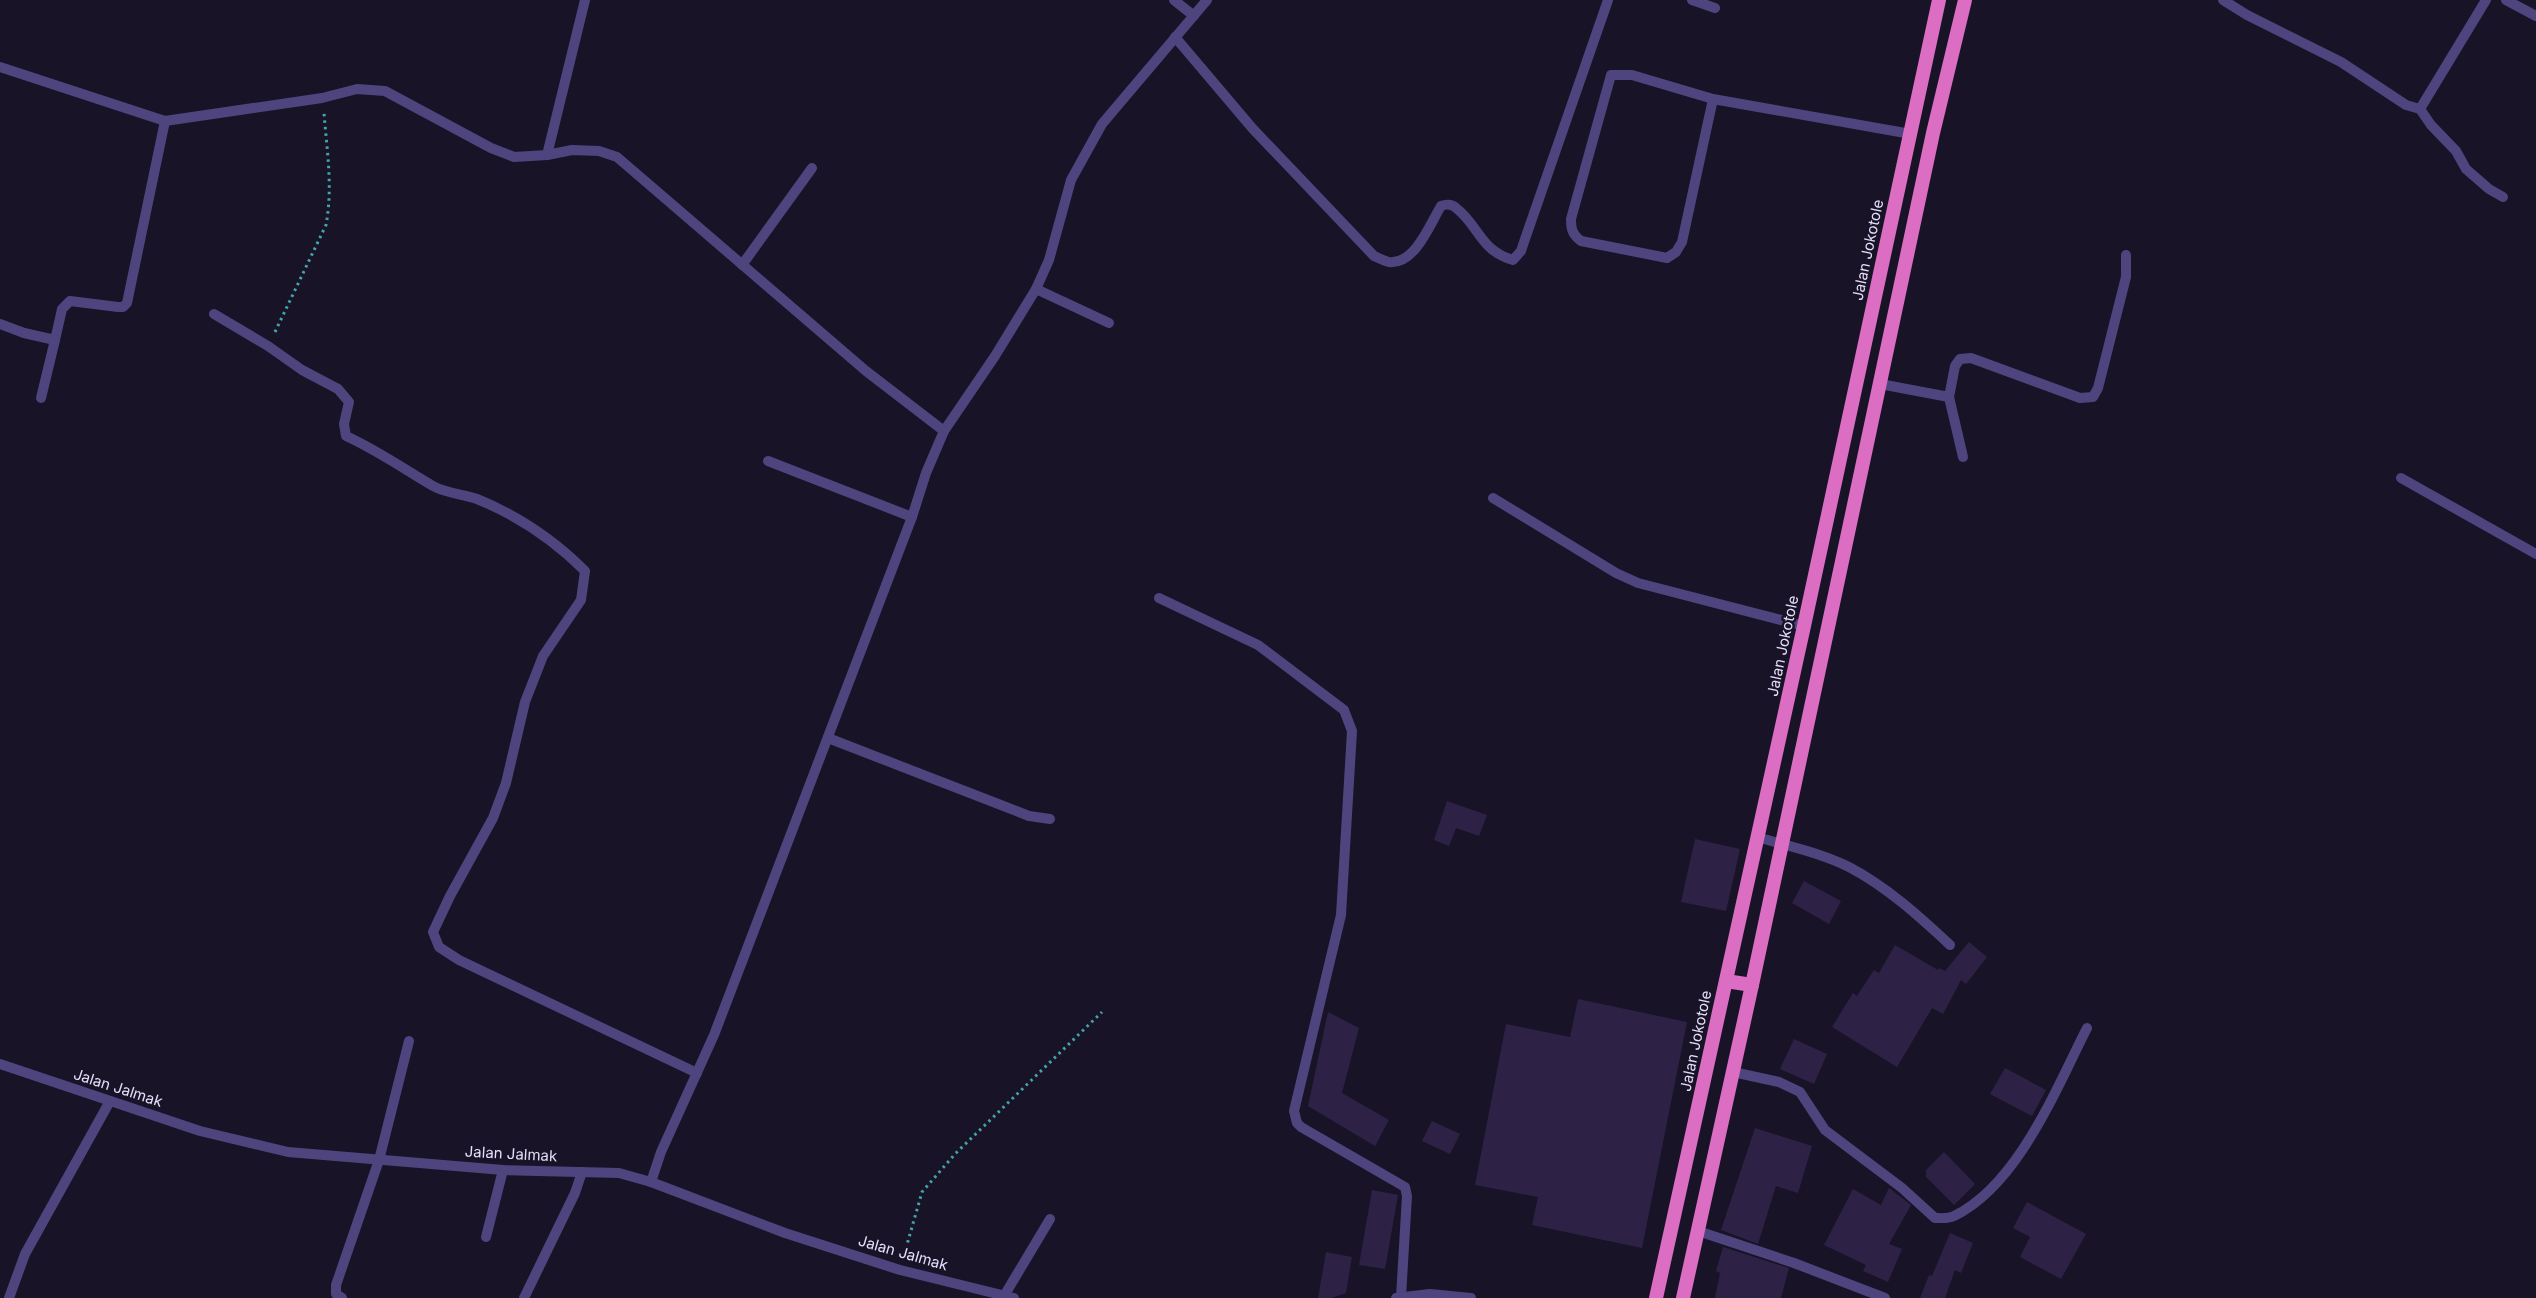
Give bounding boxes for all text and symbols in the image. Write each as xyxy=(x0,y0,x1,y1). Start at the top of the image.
street label: Jalan Jokotole xyxy=(1848,198,1887,302)
street label: Jalan Jokotole xyxy=(1763,594,1802,698)
street label: Jalan Jokotole xyxy=(1676,989,1715,1093)
street label: Jalan Jalmak xyxy=(71,1064,166,1111)
street label: Jalan Jalmak xyxy=(464,1142,558,1165)
street label: Jalan Jalmak xyxy=(856,1231,951,1275)

